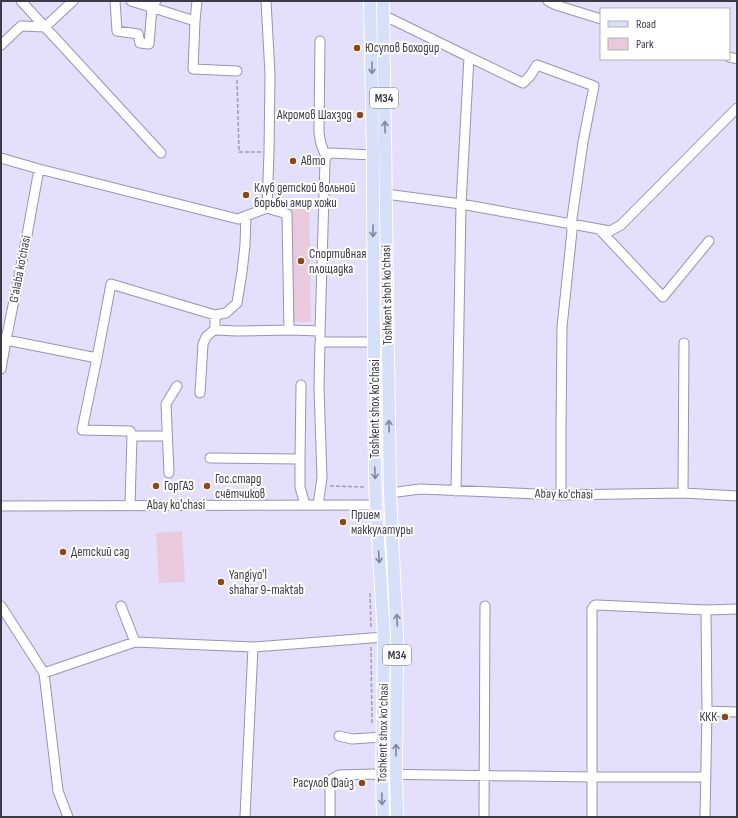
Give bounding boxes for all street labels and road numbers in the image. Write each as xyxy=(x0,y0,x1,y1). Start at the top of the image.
road number: M34 xyxy=(370,88,398,108)
street label: G’alaba ko’chasi xyxy=(6,234,34,304)
street label: Toshkent shoh ko'chasi xyxy=(378,245,396,345)
street label: Toshkent shox ko'chasi xyxy=(367,359,383,459)
street label: Abay ko'chasi xyxy=(534,485,593,503)
street label: Abay ko'chasi xyxy=(146,497,205,513)
road number: M34 xyxy=(383,645,411,665)
street label: Toshkent shox ko'chasi xyxy=(374,683,392,783)

